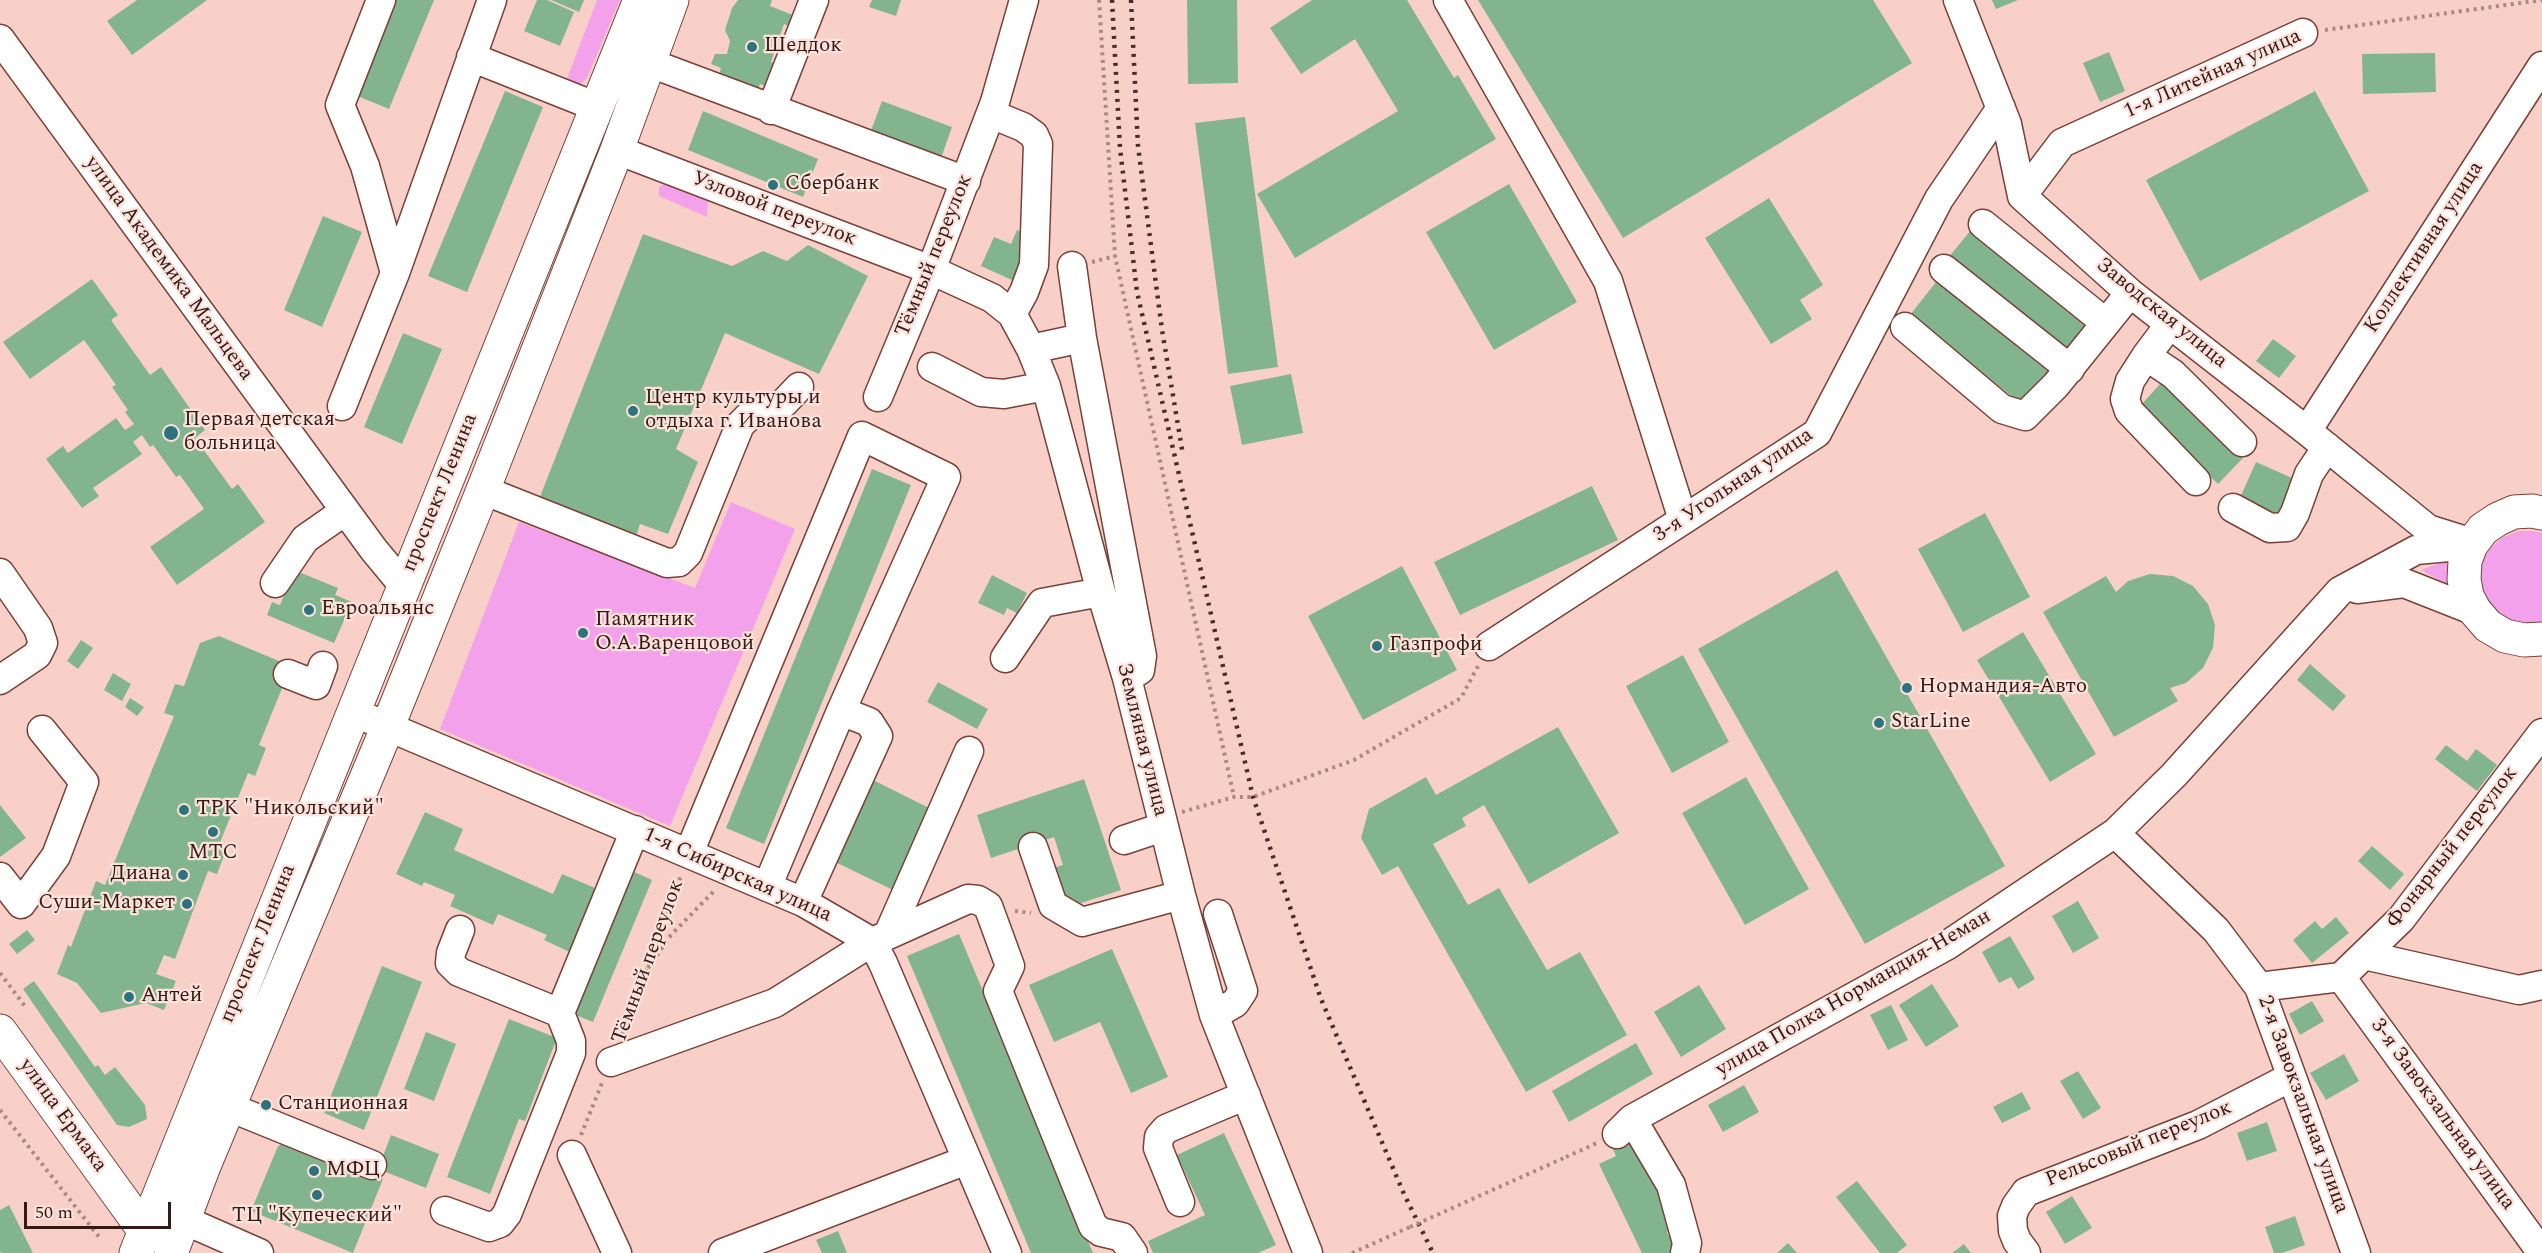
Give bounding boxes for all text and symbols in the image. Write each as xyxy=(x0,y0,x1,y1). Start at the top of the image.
street label: 1-я Литейная улица xyxy=(2120,25,2306,125)
place label: Шеддок xyxy=(764,34,842,60)
marker: Шеддок xyxy=(745,40,759,54)
street label: улица Академика Мальцева xyxy=(78,152,258,386)
street label: Коллективная улица xyxy=(2360,157,2490,339)
street label: Узловой переулок xyxy=(688,167,860,253)
street label: Тёмный переулок xyxy=(891,171,979,341)
place label: Сбербанк xyxy=(785,172,880,198)
marker: Сбербанк xyxy=(766,178,780,192)
street label: Заводская улица xyxy=(2090,253,2232,375)
place label: Центр культуры и отдыха г. Иванова xyxy=(645,386,822,436)
marker: Центр культуры и отдыха г. Иванова xyxy=(626,404,640,418)
place label: Первая детская больница xyxy=(184,408,335,458)
street label: проспект Ленина xyxy=(398,410,484,576)
street label: 3-я Угольная улица xyxy=(1649,423,1819,549)
marker: Первая детская больница xyxy=(162,424,180,442)
place label: Евроальянс xyxy=(321,597,434,623)
marker: Евроальянс xyxy=(302,603,316,617)
place label: Памятник О.А.Варенцовой xyxy=(595,608,754,658)
marker: Памятник О.А.Варенцовой xyxy=(576,626,590,640)
place label: Газпрофи xyxy=(1389,633,1482,659)
marker: Газпрофи xyxy=(1370,639,1384,653)
street label: Земляная улица xyxy=(1110,661,1172,819)
place label: Нормандия-Авто xyxy=(1919,675,2087,701)
marker: Нормандия-Авто xyxy=(1900,681,1914,695)
place label: StarLine xyxy=(1891,710,1971,736)
marker: StarLine xyxy=(1872,716,1886,730)
street label: Фонарный переулок xyxy=(2382,762,2524,934)
place label: ТРК "Никольский" xyxy=(196,797,384,823)
marker: ТРК "Никольский" xyxy=(177,803,191,817)
street label: 1-я Сибирская улица xyxy=(639,823,835,929)
marker: МТС xyxy=(206,825,220,839)
place label: МТС xyxy=(188,841,238,867)
street label: проспект Ленина xyxy=(216,861,302,1027)
place label: Диана xyxy=(110,862,171,888)
marker: Диана xyxy=(176,868,190,882)
street label: Тёмный переулок xyxy=(608,877,690,1047)
place label: Суши-Маркет xyxy=(38,891,175,917)
marker: Суши-Маркет xyxy=(180,897,194,911)
street label: улица Полка Нормандия-Неман xyxy=(1712,905,1996,1083)
place label: Антей xyxy=(141,984,202,1010)
marker: Антей xyxy=(122,990,136,1004)
street label: 2-я Завокзальная улица xyxy=(2251,993,2353,1217)
street label: 3-я Завокзальная улица xyxy=(2364,1015,2520,1215)
street label: улица Ермака xyxy=(12,1054,112,1178)
place label: Станционная xyxy=(278,1092,409,1118)
street label: Рельсовый переулок xyxy=(2042,1096,2236,1194)
marker: Станционная xyxy=(259,1098,273,1112)
place label: МФЦ xyxy=(326,1158,380,1184)
marker: МФЦ xyxy=(307,1164,321,1178)
marker: ТЦ "Купеческий" xyxy=(310,1188,324,1202)
scale bar xyxy=(27,1190,174,1228)
text: 50 m xyxy=(35,1199,73,1226)
place label: ТЦ "Купеческий" xyxy=(232,1204,402,1230)

